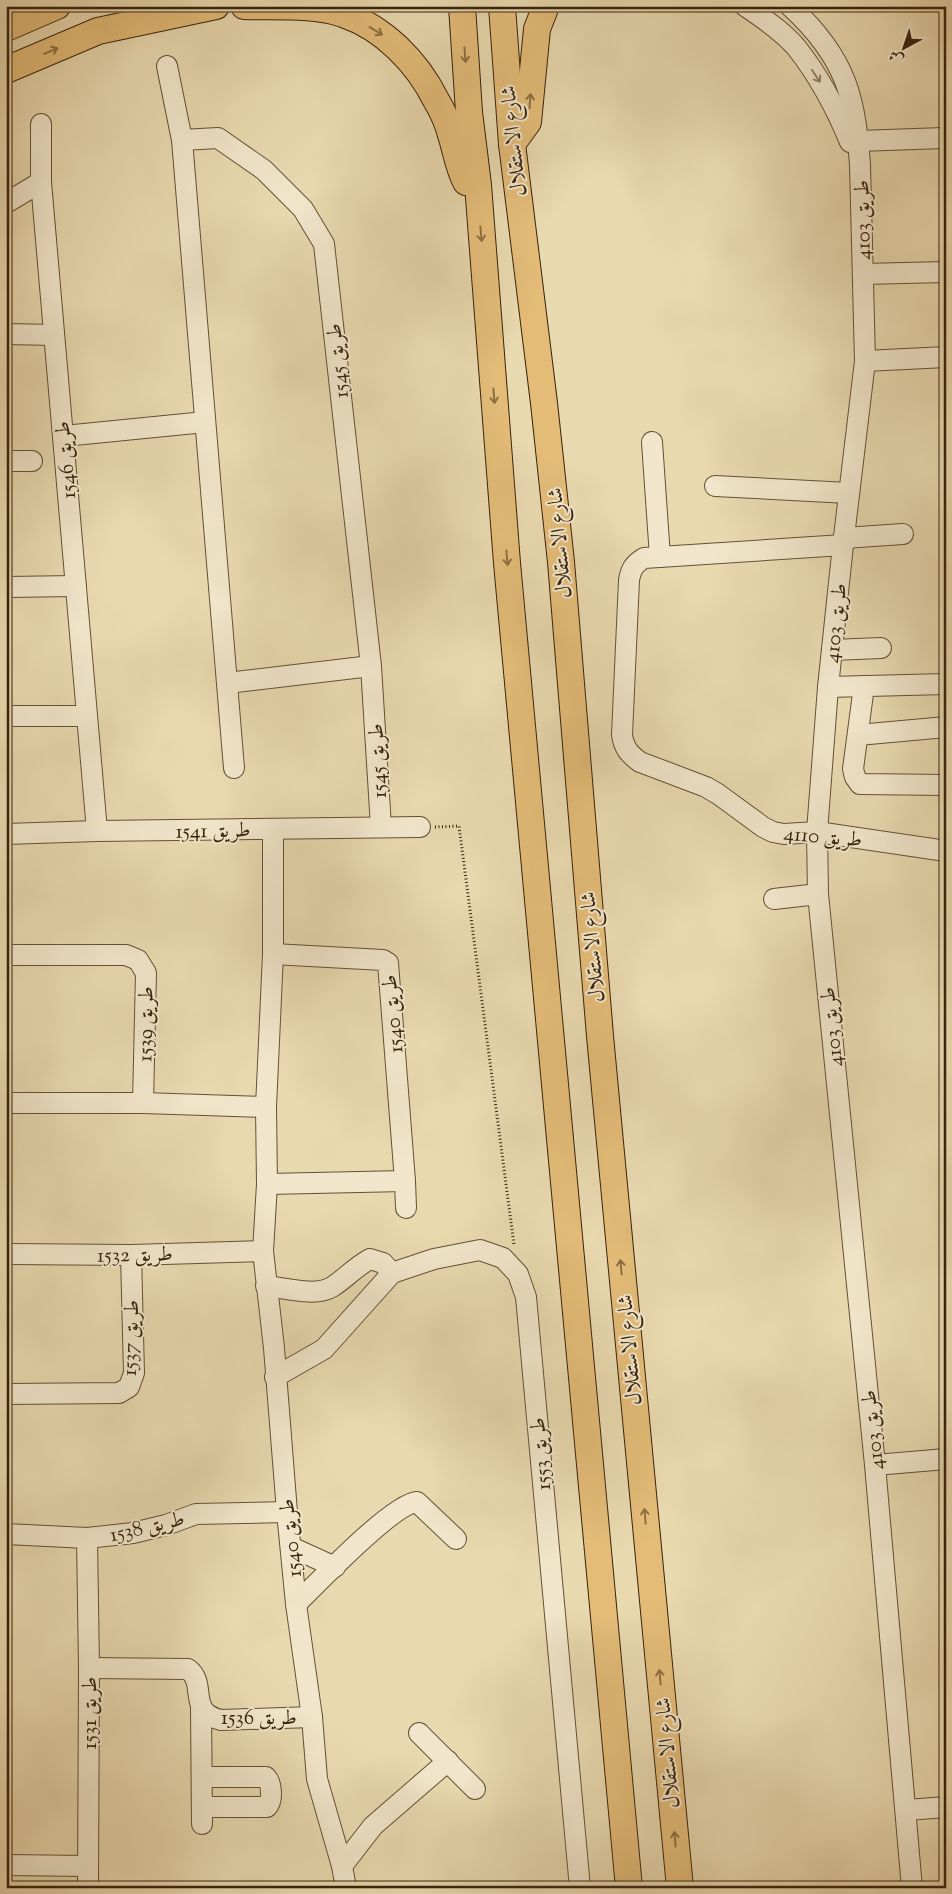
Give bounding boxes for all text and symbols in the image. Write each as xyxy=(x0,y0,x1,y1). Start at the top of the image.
north arrow xyxy=(880,22,930,72)
one-way arrow xyxy=(368,26,382,36)
text: ش xyxy=(885,44,909,69)
one-way arrow xyxy=(43,45,58,55)
one-way arrow xyxy=(461,47,470,63)
one-way arrow xyxy=(811,69,821,83)
street label: شارع الاستقلال xyxy=(494,84,537,198)
one-way arrow xyxy=(525,93,534,109)
street label: طريق 4103 xyxy=(848,180,880,260)
one-way arrow xyxy=(476,226,486,242)
street label: طريق 1545 xyxy=(320,322,358,400)
one-way arrow xyxy=(489,388,499,404)
street label: طريق 1546 xyxy=(49,420,85,500)
street label: شارع الاستقلال xyxy=(541,486,582,599)
one-way arrow xyxy=(502,550,511,566)
street label: طريق 4103 xyxy=(818,582,856,665)
street label: طريق 1545 xyxy=(362,723,396,799)
street label: طريق 1541 xyxy=(175,816,251,848)
street label: طريق 4110 xyxy=(782,820,863,856)
street label: شارع الاستقلال xyxy=(574,890,615,1003)
street label: طريق 1540 xyxy=(376,973,412,1054)
street label: طريق 4103 xyxy=(814,985,852,1068)
street label: طريق 1539 xyxy=(131,986,163,1062)
street label: طريق 1532 xyxy=(97,1240,173,1272)
one-way arrow xyxy=(617,1259,626,1275)
street label: شارع الاستقلال xyxy=(611,1293,652,1406)
street label: طريق 1537 xyxy=(116,1299,148,1377)
street label: طريق 4103 xyxy=(855,1388,893,1471)
street label: طريق 1553 xyxy=(524,1416,560,1492)
street label: طريق 1540 xyxy=(273,1497,311,1579)
street label: طريق 1538 xyxy=(107,1505,188,1551)
one-way arrow xyxy=(640,1508,650,1524)
one-way arrow xyxy=(655,1670,665,1686)
street label: طريق 1531 xyxy=(76,1677,106,1749)
street label: شارع الاستقلال xyxy=(649,1696,690,1809)
street label: طريق 1536 xyxy=(221,1704,297,1734)
one-way arrow xyxy=(671,1832,680,1848)

